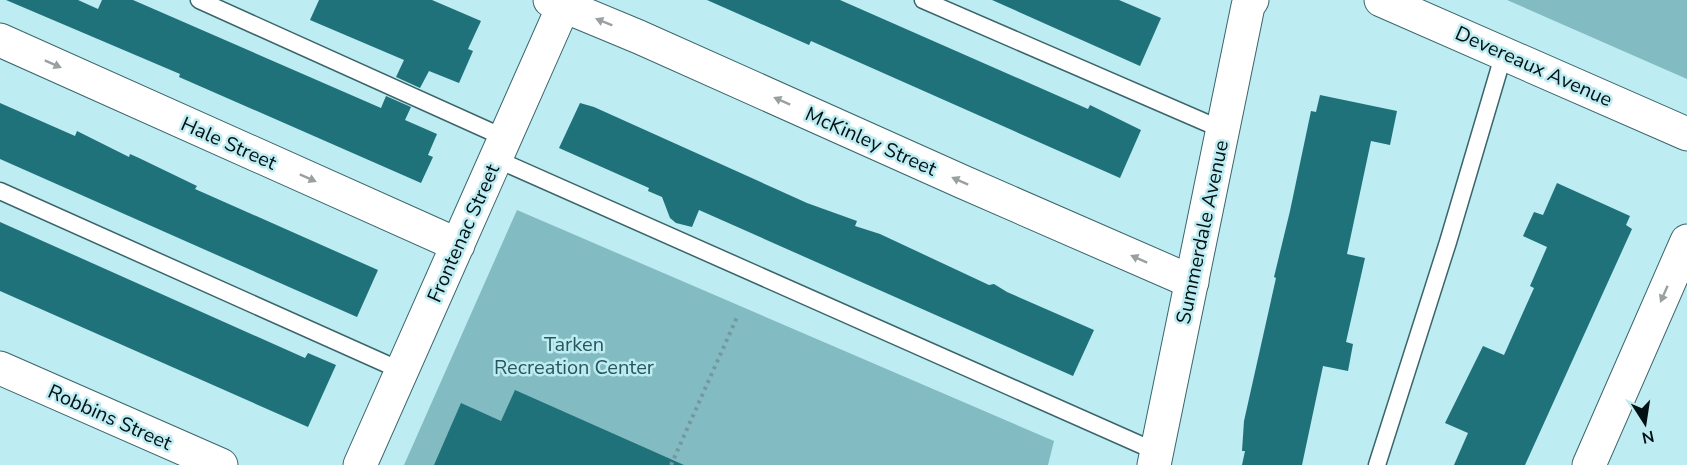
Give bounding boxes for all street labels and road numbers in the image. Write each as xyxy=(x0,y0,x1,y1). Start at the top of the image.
street label: Devereaux Avenue xyxy=(1451,20,1617,113)
street label: McKinley Street xyxy=(801,100,942,183)
street label: Hale Street xyxy=(177,110,282,177)
street label: Summerdale Avenue xyxy=(1170,138,1235,327)
street label: Frontenac Street xyxy=(421,159,506,307)
street label: Robbins Street xyxy=(44,378,177,457)

